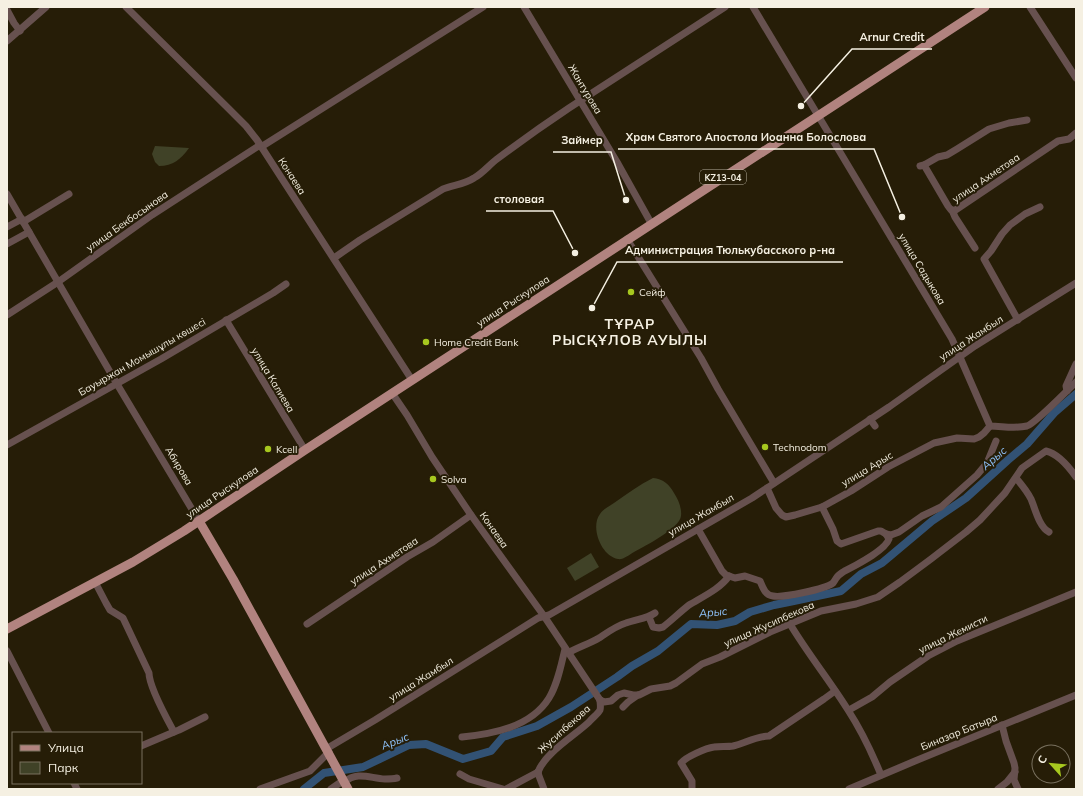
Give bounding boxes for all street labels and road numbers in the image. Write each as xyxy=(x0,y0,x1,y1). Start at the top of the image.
street label: Жантурова xyxy=(565,62,605,116)
street label: улица Ахметова xyxy=(950,151,1022,205)
street label: Конаева xyxy=(275,155,309,197)
road number: KZ13-04 xyxy=(700,170,746,184)
street label: улица Бекбосынова xyxy=(84,188,170,254)
street label: улица Садыкова xyxy=(896,231,948,307)
street label: улица Рыскулова xyxy=(474,273,552,329)
street label: улица Жамбыл xyxy=(937,312,1006,364)
street label: Бауыржан Момышұлы көшесі xyxy=(76,315,208,399)
street label: улица Калиева xyxy=(249,345,297,415)
street label: Абирова xyxy=(162,444,196,488)
street label: улица Арыс xyxy=(839,449,895,489)
street label: улица Рыскулова xyxy=(183,463,261,521)
street label: улица Жамбыл xyxy=(666,491,736,539)
street label: Конаева xyxy=(477,509,511,551)
street label: улица Ахметова xyxy=(347,534,421,588)
street label: улица Жусипбекова xyxy=(722,598,816,650)
street label: улица Жемисти xyxy=(916,612,990,656)
street label: улица Жамбыл xyxy=(386,654,456,704)
street label: Жусипбекова xyxy=(535,702,593,756)
street label: Биназар Батыра xyxy=(919,711,999,753)

